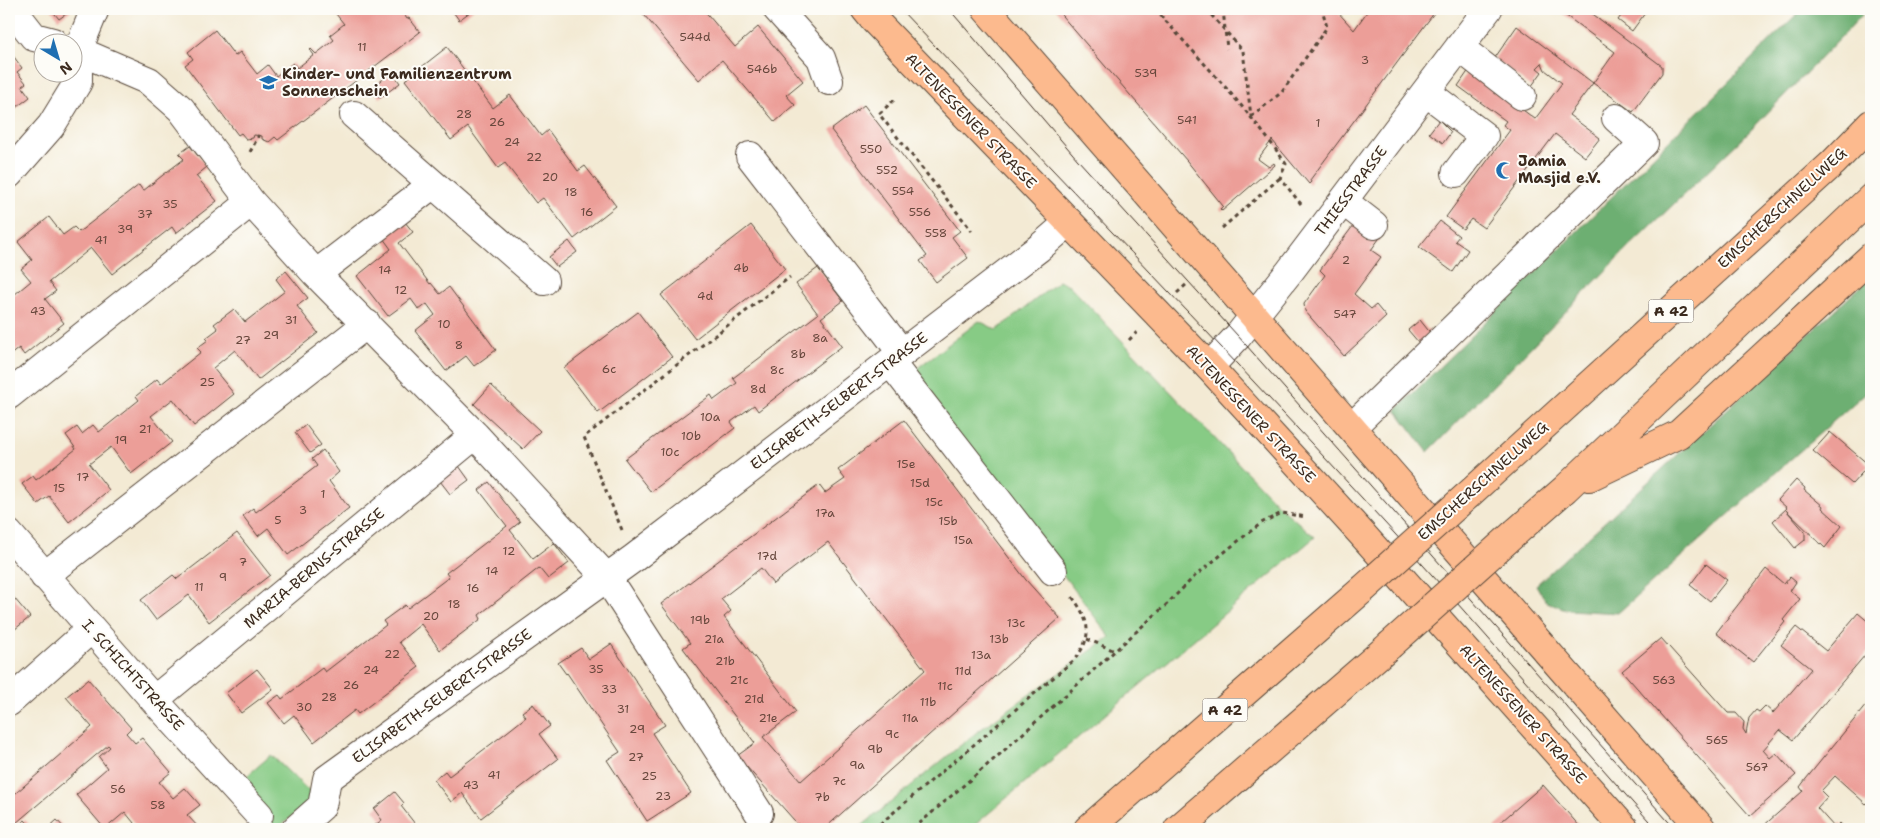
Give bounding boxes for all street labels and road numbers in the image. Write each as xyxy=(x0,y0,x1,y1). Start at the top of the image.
street label: ALTENESSENER STRASSE xyxy=(901,49,1041,193)
street label: THIESSTRASSE xyxy=(1310,142,1392,240)
street label: EMSCHERSCHNELLWEG xyxy=(1713,143,1851,273)
road number: A 42 xyxy=(1648,300,1694,322)
street label: ELISABETH-SELBERT-STRASSE xyxy=(746,328,932,474)
street label: ALTENESSENER STRASSE xyxy=(1182,341,1320,487)
street label: EMSCHERSCHNELLWEG xyxy=(1413,417,1553,545)
street label: MARIA-BERNS-STRASSE xyxy=(239,503,389,633)
street label: I. SCHICHTSTRASSE xyxy=(78,615,188,735)
street label: ELISABETH-SELBERT-STRASSE xyxy=(348,624,536,768)
street label: ALTENESSENER STRASSE xyxy=(1455,640,1591,788)
road number: A 42 xyxy=(1202,698,1248,722)

